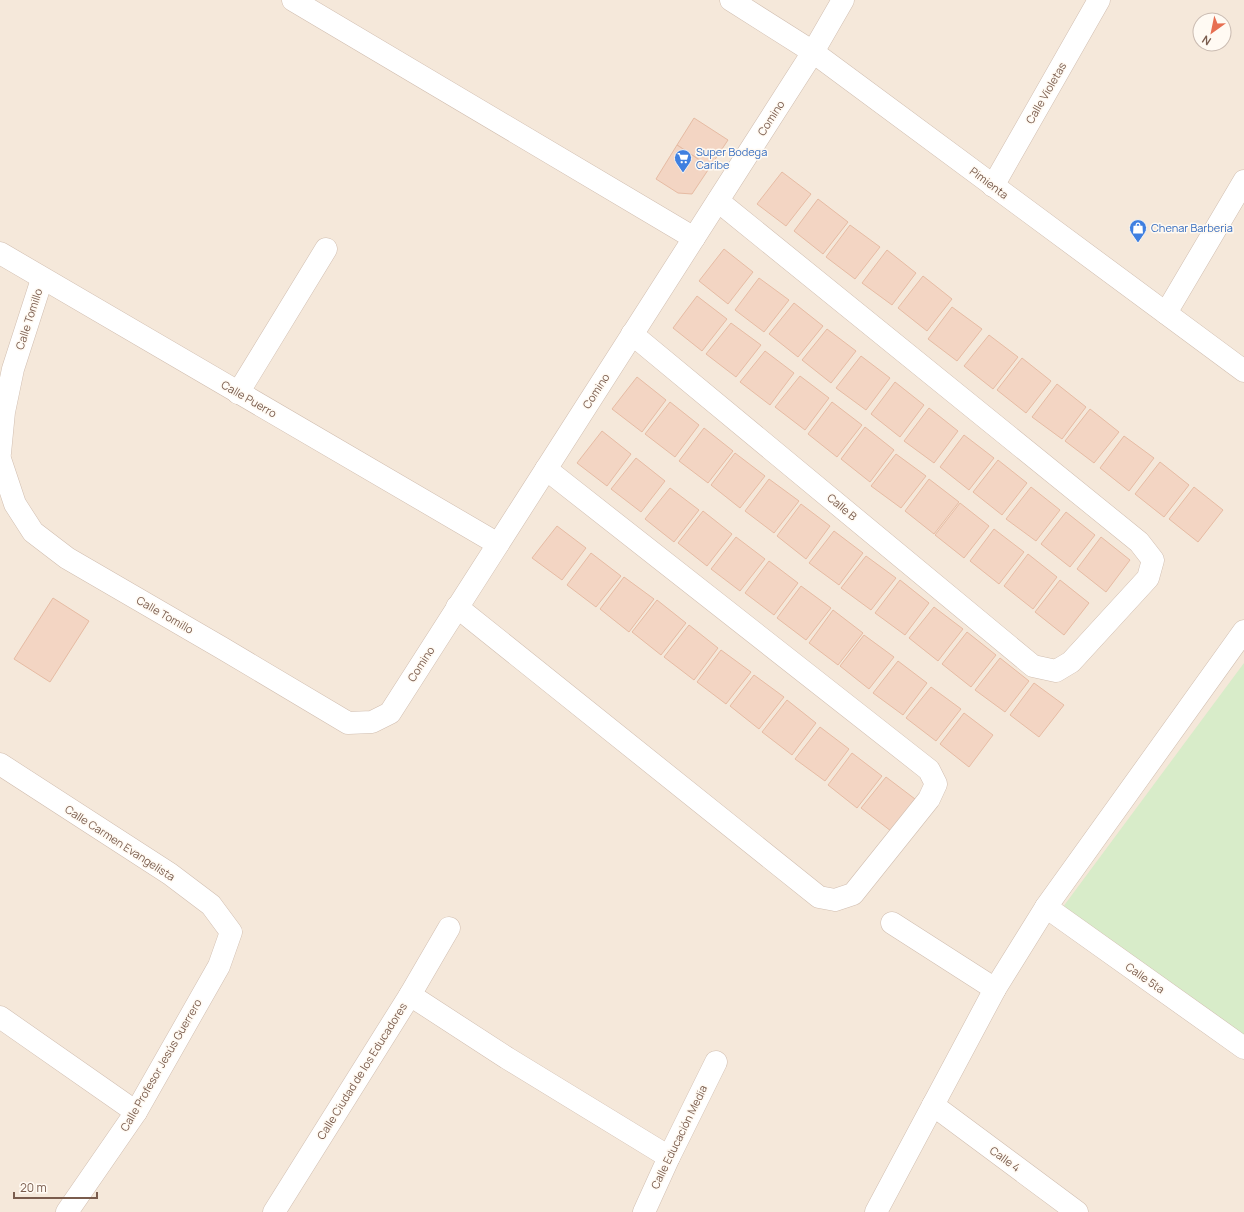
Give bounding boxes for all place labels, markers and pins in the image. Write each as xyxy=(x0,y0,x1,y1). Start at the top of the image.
place label: Super Bodega Caribe xyxy=(696,144,767,172)
supermarket icon: Super Bodega Caribe xyxy=(673,148,693,173)
shop icon: Chenar Barberia xyxy=(1128,218,1148,243)
place label: Chenar Barberia xyxy=(1151,220,1233,235)

